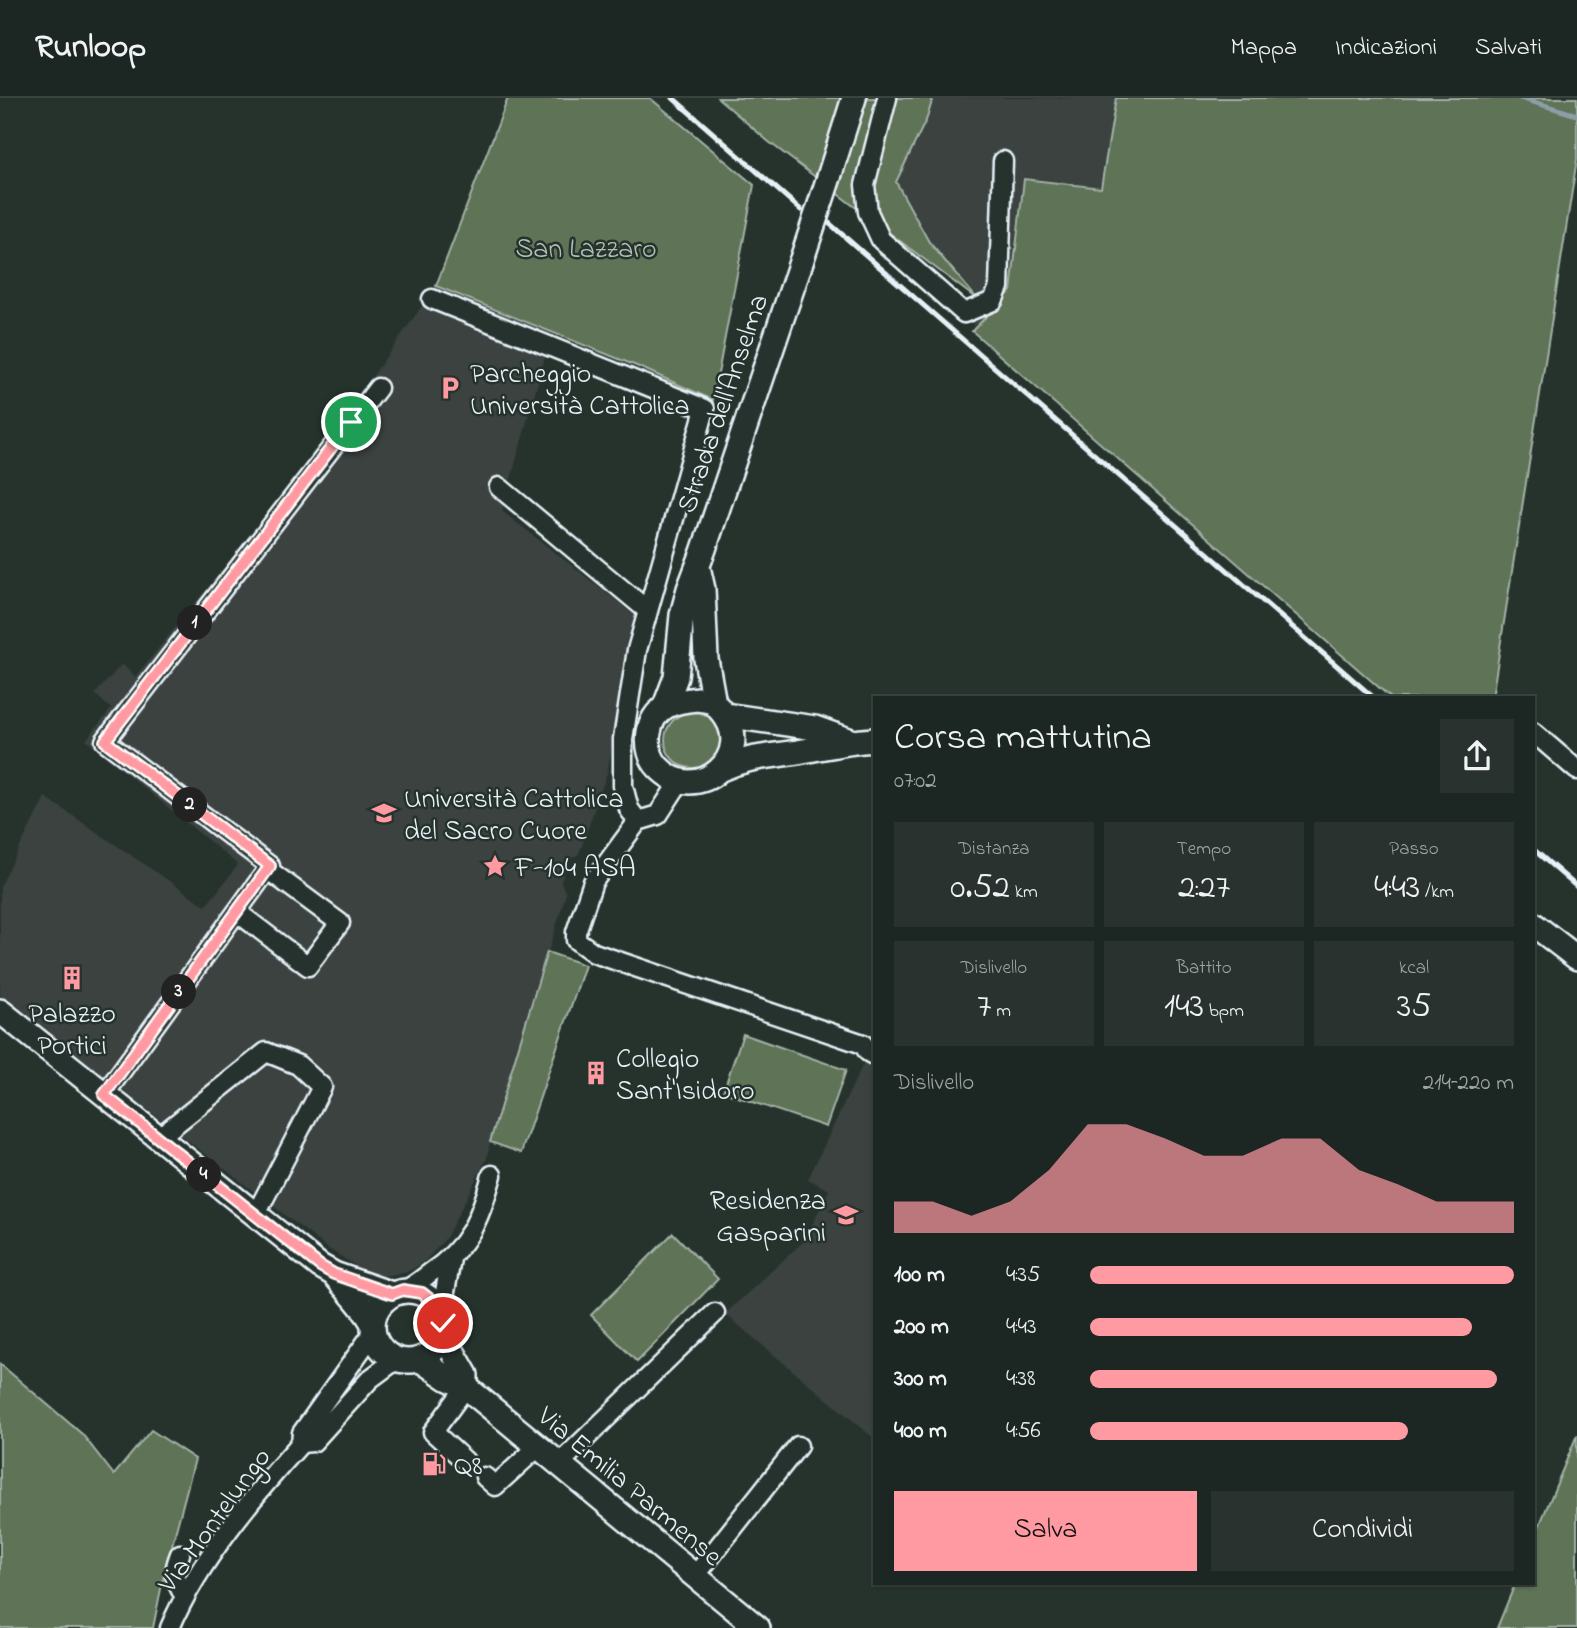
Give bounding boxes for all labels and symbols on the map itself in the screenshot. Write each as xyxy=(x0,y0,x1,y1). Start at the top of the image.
park label: San Lazzaro xyxy=(515,230,657,271)
street label: Strada dell'Anselma xyxy=(668,289,781,519)
place label: Parcheggio Università Cattolica xyxy=(470,355,690,428)
parking icon: Parcheggio Università Cattolica xyxy=(436,374,464,402)
pin xyxy=(321,392,381,452)
pin: 1 xyxy=(178,606,212,640)
place label: Università Cattolica del Sacro Cuore xyxy=(404,780,624,853)
pin: 2 xyxy=(172,788,208,822)
school or university icon: Università Cattolica del Sacro Cuore xyxy=(370,799,398,827)
place label: F-104 ASA xyxy=(514,849,636,890)
place icon: F-104 ASA xyxy=(481,852,509,880)
building icon: Palazzo Portici xyxy=(58,964,86,992)
pin: 3 xyxy=(162,974,196,1010)
place label: Palazzo Portici xyxy=(28,995,116,1068)
place label: Collegio Sant'Isidoro xyxy=(616,1040,755,1113)
building icon: Collegio Sant'Isidoro xyxy=(582,1059,610,1087)
pin: 4 xyxy=(186,1158,222,1192)
place label: Residenza Gasparini xyxy=(710,1182,826,1255)
school or university icon: Residenza Gasparini xyxy=(832,1201,860,1229)
pin xyxy=(413,1293,473,1353)
street label: Via Emilia Parmense xyxy=(527,1397,731,1578)
street label: Via Montelungo xyxy=(149,1440,283,1603)
place label: Q8 xyxy=(454,1447,483,1488)
fuel station icon: Q8 xyxy=(420,1450,448,1478)

